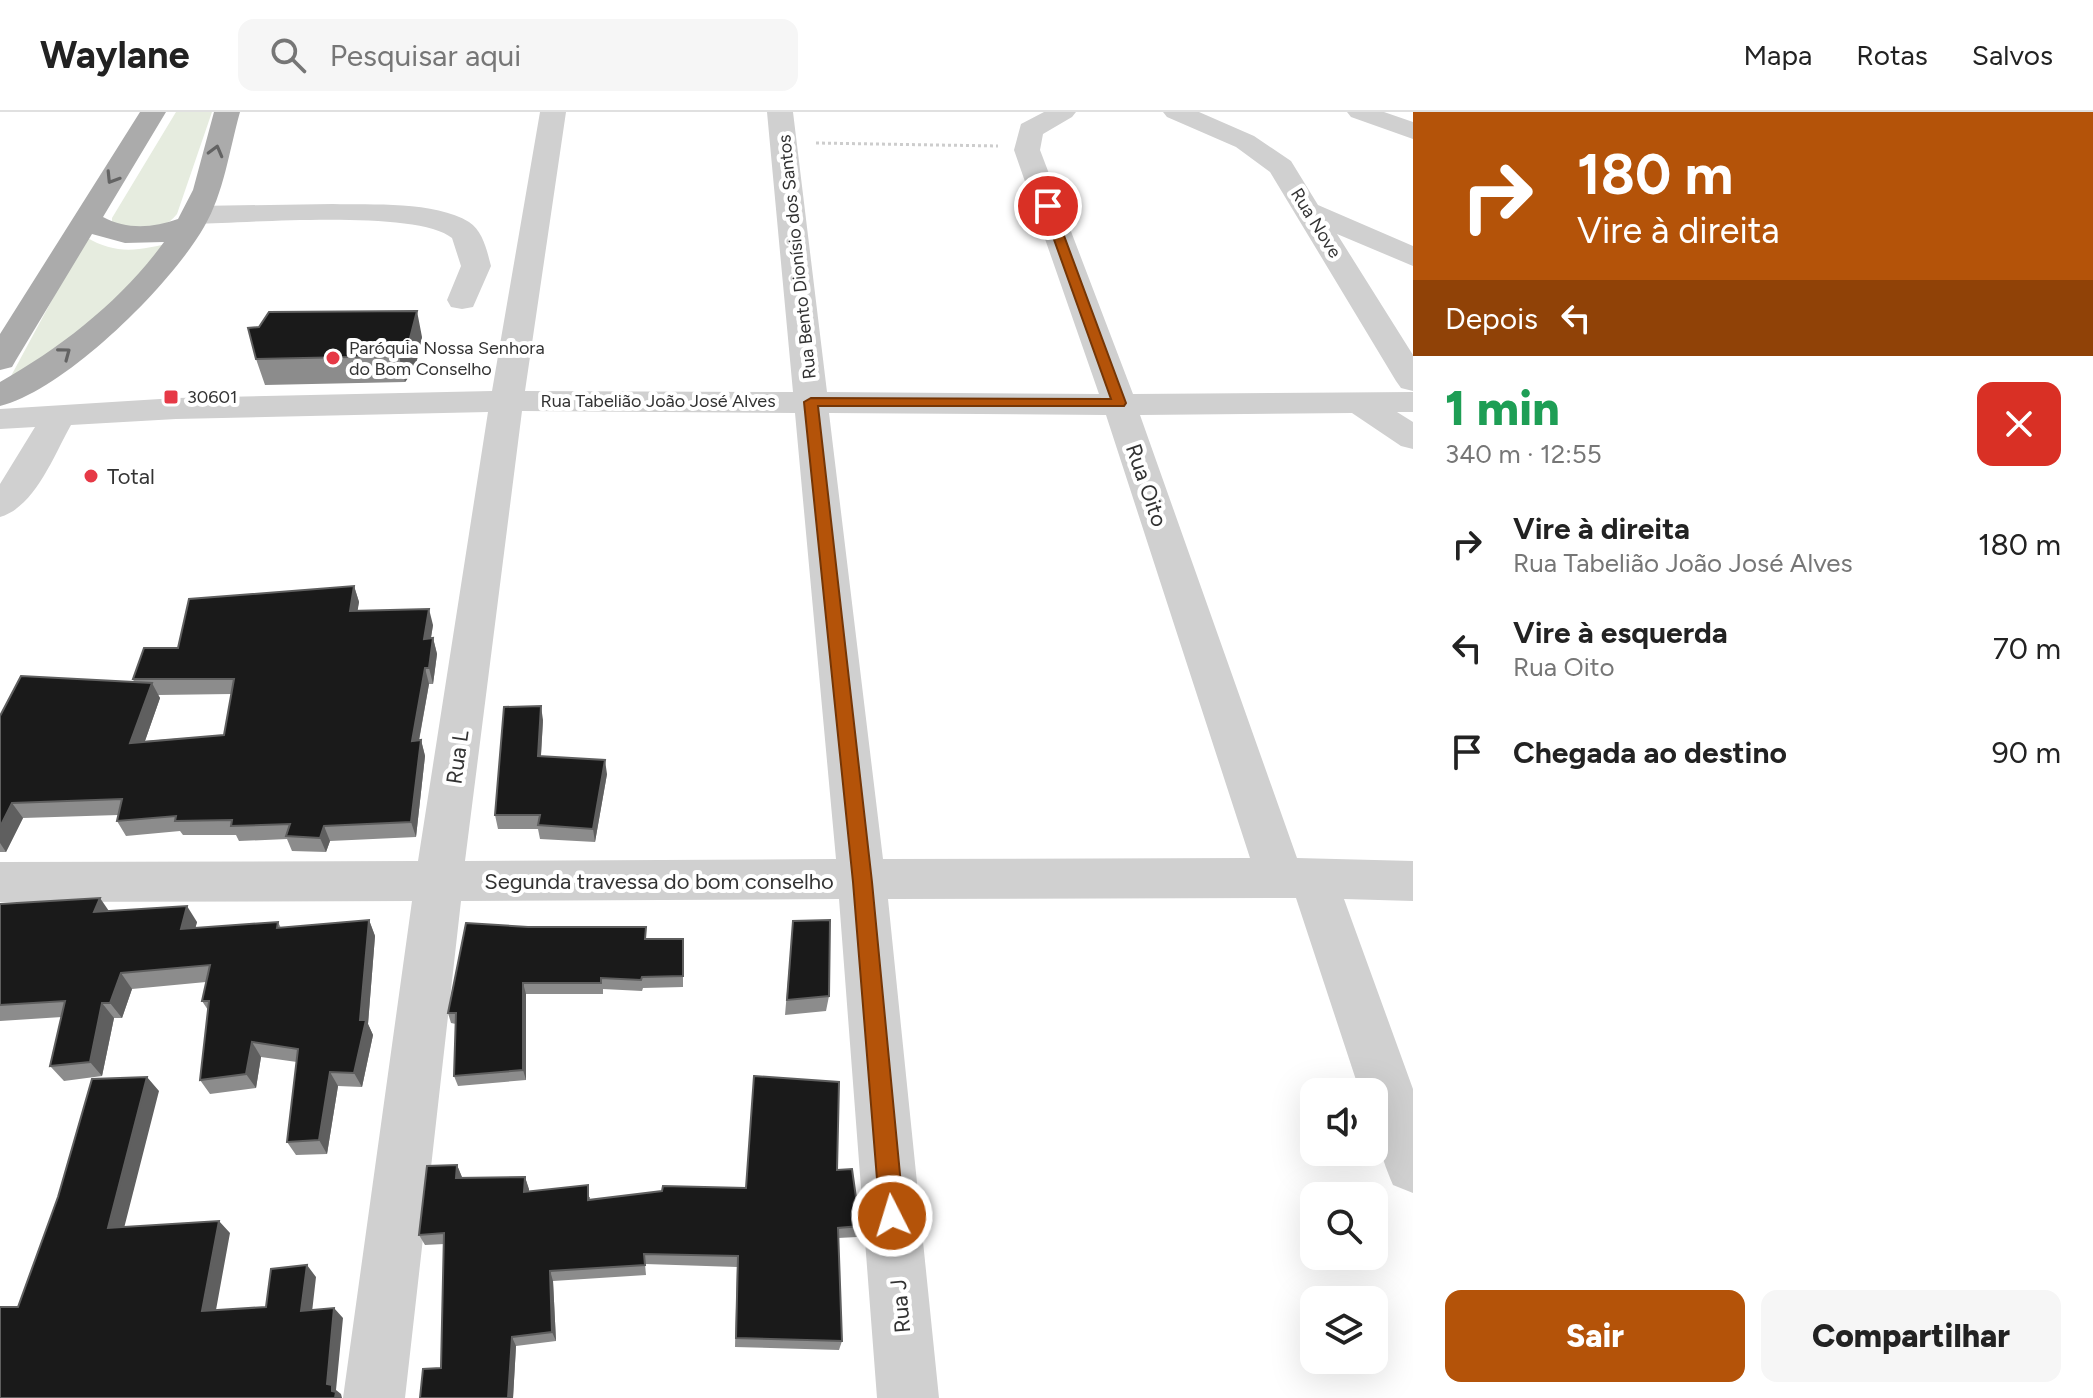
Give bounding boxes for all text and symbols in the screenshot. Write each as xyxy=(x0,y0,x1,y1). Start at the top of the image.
search box xyxy=(238,19,798,91)
text: Waylane xyxy=(40,32,190,78)
icon: search xyxy=(266,33,310,77)
text: Pesquisar aqui xyxy=(330,37,521,74)
text: Mapa xyxy=(1743,38,1812,72)
text: Rotas xyxy=(1856,38,1928,72)
text: Salvos xyxy=(1972,38,2053,72)
street label: Rua Bento Dionísio dos Santos xyxy=(773,134,821,380)
text: 180 m xyxy=(1577,141,1733,208)
one-way arrow xyxy=(206,144,223,158)
icon: right xyxy=(1445,144,1549,248)
one-way arrow xyxy=(106,169,122,184)
pin xyxy=(1014,172,1082,240)
icon: arrive xyxy=(1026,184,1070,228)
street label: Rua Nove xyxy=(1286,184,1346,262)
text: Vire à direita xyxy=(1577,209,1780,252)
icon: left xyxy=(1554,296,1598,340)
text: Depois xyxy=(1445,300,1538,337)
place label: Paróquia Nossa Senhora do Bom Conselho xyxy=(349,337,545,380)
one-way arrow xyxy=(56,349,71,363)
marker: Paróquia Nossa Senhora do Bom Conselho xyxy=(324,349,342,367)
text: 1 min xyxy=(1445,379,1560,437)
button: close xyxy=(1977,382,2061,466)
place label: 30601 xyxy=(187,386,238,408)
marker: 30601 xyxy=(162,388,180,406)
street label: Rua Tabelião João José Alves xyxy=(540,390,776,412)
text: 340 m · 12:55 xyxy=(1445,438,1602,470)
street label: Rua Oito xyxy=(1120,440,1173,530)
place label: Total xyxy=(107,463,155,490)
marker: Total xyxy=(82,467,100,485)
text: Vire à direita xyxy=(1513,510,1690,547)
icon: right xyxy=(1445,522,1489,566)
text: 180 m xyxy=(1978,526,2061,563)
text: Rua Tabelião João José Alves xyxy=(1513,547,1853,579)
text: Vire à esquerda xyxy=(1513,614,1728,651)
icon: left xyxy=(1445,626,1489,670)
text: 70 m xyxy=(1993,630,2061,667)
text: Rua Oito xyxy=(1513,651,1615,683)
street label: Rua L xyxy=(440,728,475,786)
icon: arrive xyxy=(1445,730,1489,774)
text: Chegada ao destino xyxy=(1513,734,1787,771)
text: 90 m xyxy=(1992,734,2061,771)
street label: Segunda travessa do bom conselho xyxy=(484,868,834,895)
map controls xyxy=(1300,1078,1388,1374)
button: sound xyxy=(1300,1078,1388,1166)
position arrow xyxy=(850,1174,934,1258)
button: search xyxy=(1300,1182,1388,1270)
street label: Rua J xyxy=(885,1278,916,1334)
button: layers xyxy=(1300,1286,1388,1374)
button: Sair xyxy=(1445,1290,1745,1382)
button: Compartilhar xyxy=(1761,1290,2061,1382)

